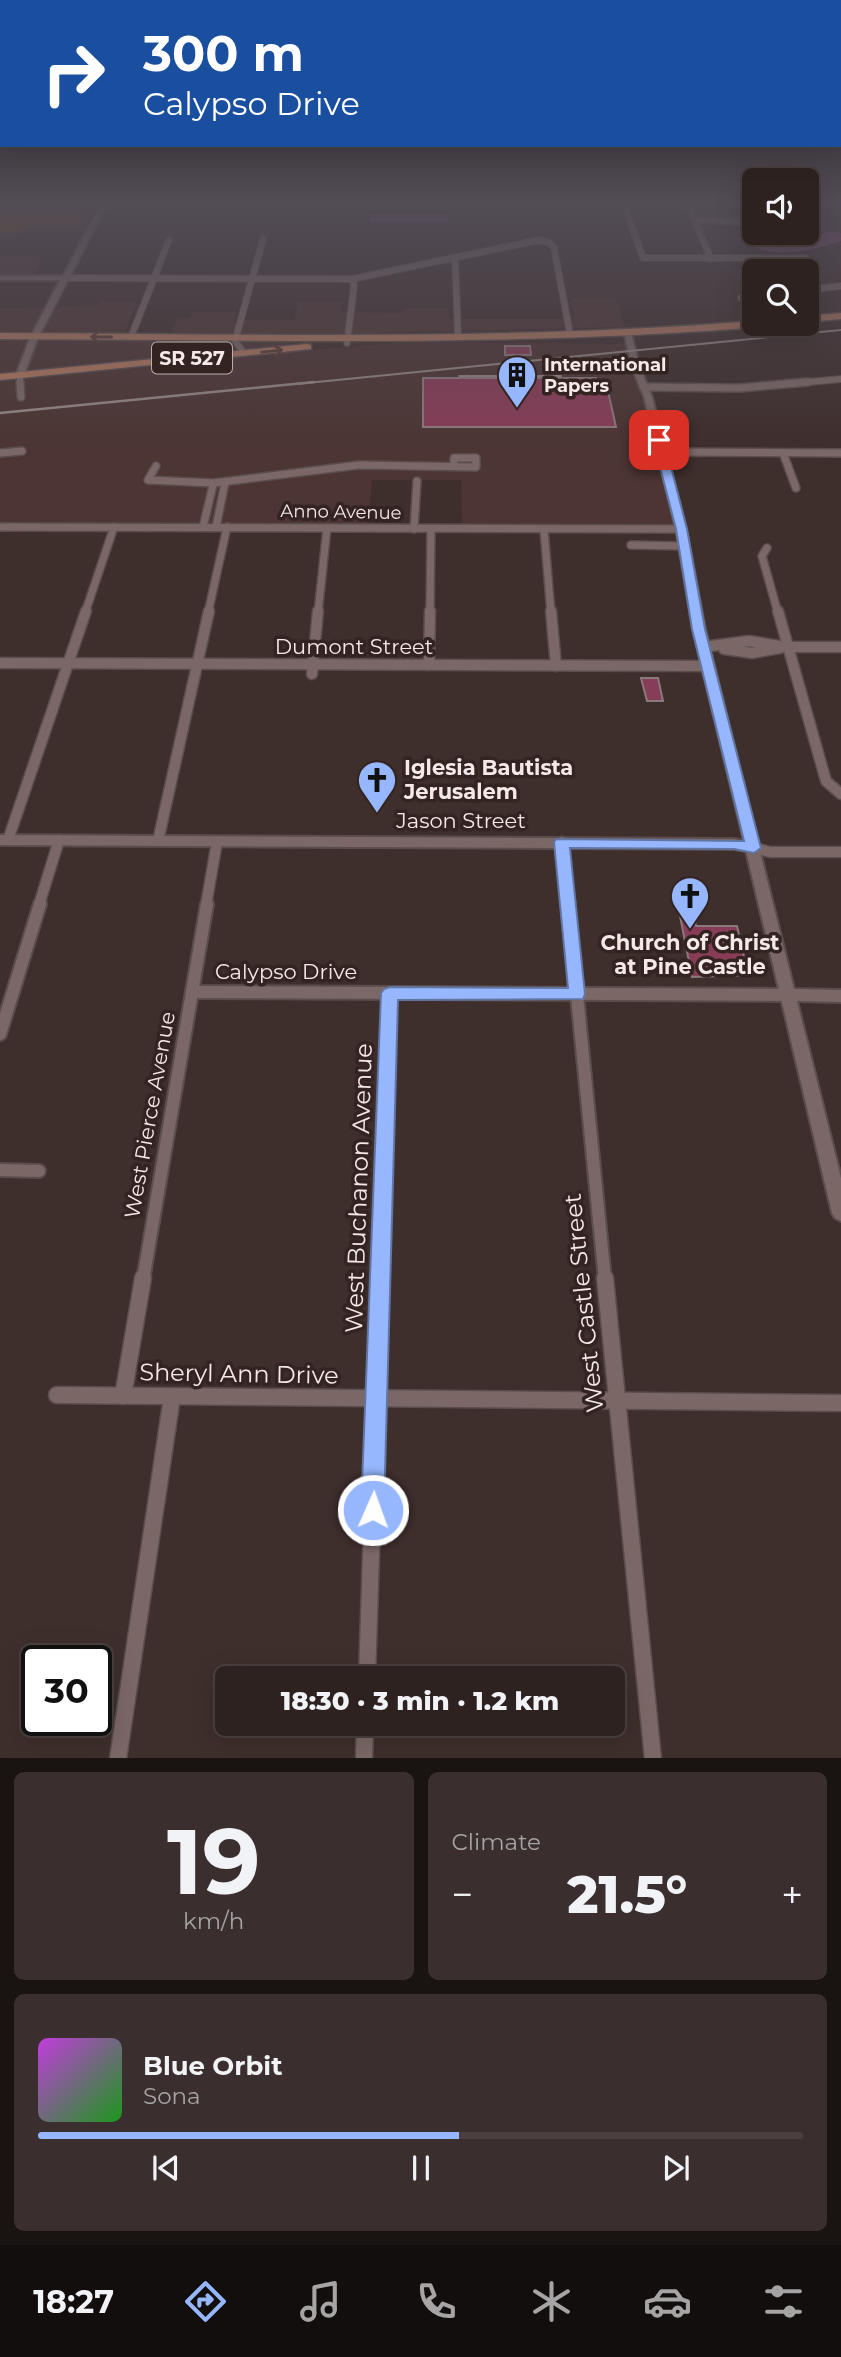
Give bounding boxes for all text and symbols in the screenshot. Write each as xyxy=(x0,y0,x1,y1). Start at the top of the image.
text: 300 m xyxy=(143,24,304,83)
icon: right xyxy=(28,28,119,119)
text: Calypso Drive xyxy=(143,84,360,123)
map controls xyxy=(742,168,819,336)
button: sound xyxy=(742,168,819,245)
button: search xyxy=(742,259,819,336)
one-way arrow xyxy=(90,330,113,344)
road number: SR 527 xyxy=(152,342,232,374)
one-way arrow xyxy=(260,344,283,357)
building icon: International Papers xyxy=(496,354,538,409)
place label: International Papers xyxy=(544,354,666,397)
pin xyxy=(629,410,689,470)
icon: arrive xyxy=(640,421,678,459)
street label: Anno Avenue xyxy=(280,500,402,524)
street label: Dumont Street xyxy=(275,634,433,659)
place label: Iglesia Bautista Jerusalem xyxy=(403,755,573,804)
church icon: Iglesia Bautista Jerusalem xyxy=(356,759,398,814)
street label: Jason Street xyxy=(395,808,526,833)
church icon: Church of Christ at Pine Castle xyxy=(669,875,711,930)
place label: Church of Christ at Pine Castle xyxy=(601,930,779,979)
street label: Calypso Drive xyxy=(215,959,357,984)
street label: West Pierce Avenue xyxy=(119,1009,180,1220)
street label: West Buchanon Avenue xyxy=(339,1043,378,1333)
street label: West Castle Street xyxy=(558,1192,609,1414)
street label: Sheryl Ann Drive xyxy=(139,1357,339,1390)
position arrow xyxy=(336,1473,410,1547)
speed limit sign: 30 xyxy=(21,1645,112,1736)
text: 18:30 · 3 min · 1.2 km xyxy=(281,1685,559,1717)
text: 19 xyxy=(167,1806,261,1917)
text: Climate xyxy=(452,1828,541,1856)
text: 21.5° xyxy=(567,1863,687,1926)
text: − xyxy=(452,1871,473,1918)
text: + xyxy=(781,1871,803,1918)
text: km/h xyxy=(183,1907,244,1935)
text: Blue Orbit xyxy=(143,2050,282,2082)
text: Sona xyxy=(143,2082,201,2110)
icon: previous xyxy=(147,2149,185,2187)
icon: pause xyxy=(402,2149,440,2187)
icon: next xyxy=(657,2149,695,2187)
icon: directions xyxy=(181,2277,230,2326)
icon: music xyxy=(296,2277,345,2326)
icon: phone xyxy=(412,2277,461,2326)
icon: climate xyxy=(527,2277,576,2326)
icon: car xyxy=(643,2277,692,2326)
icon: filters xyxy=(759,2277,808,2326)
text: 18:27 xyxy=(33,2282,114,2321)

